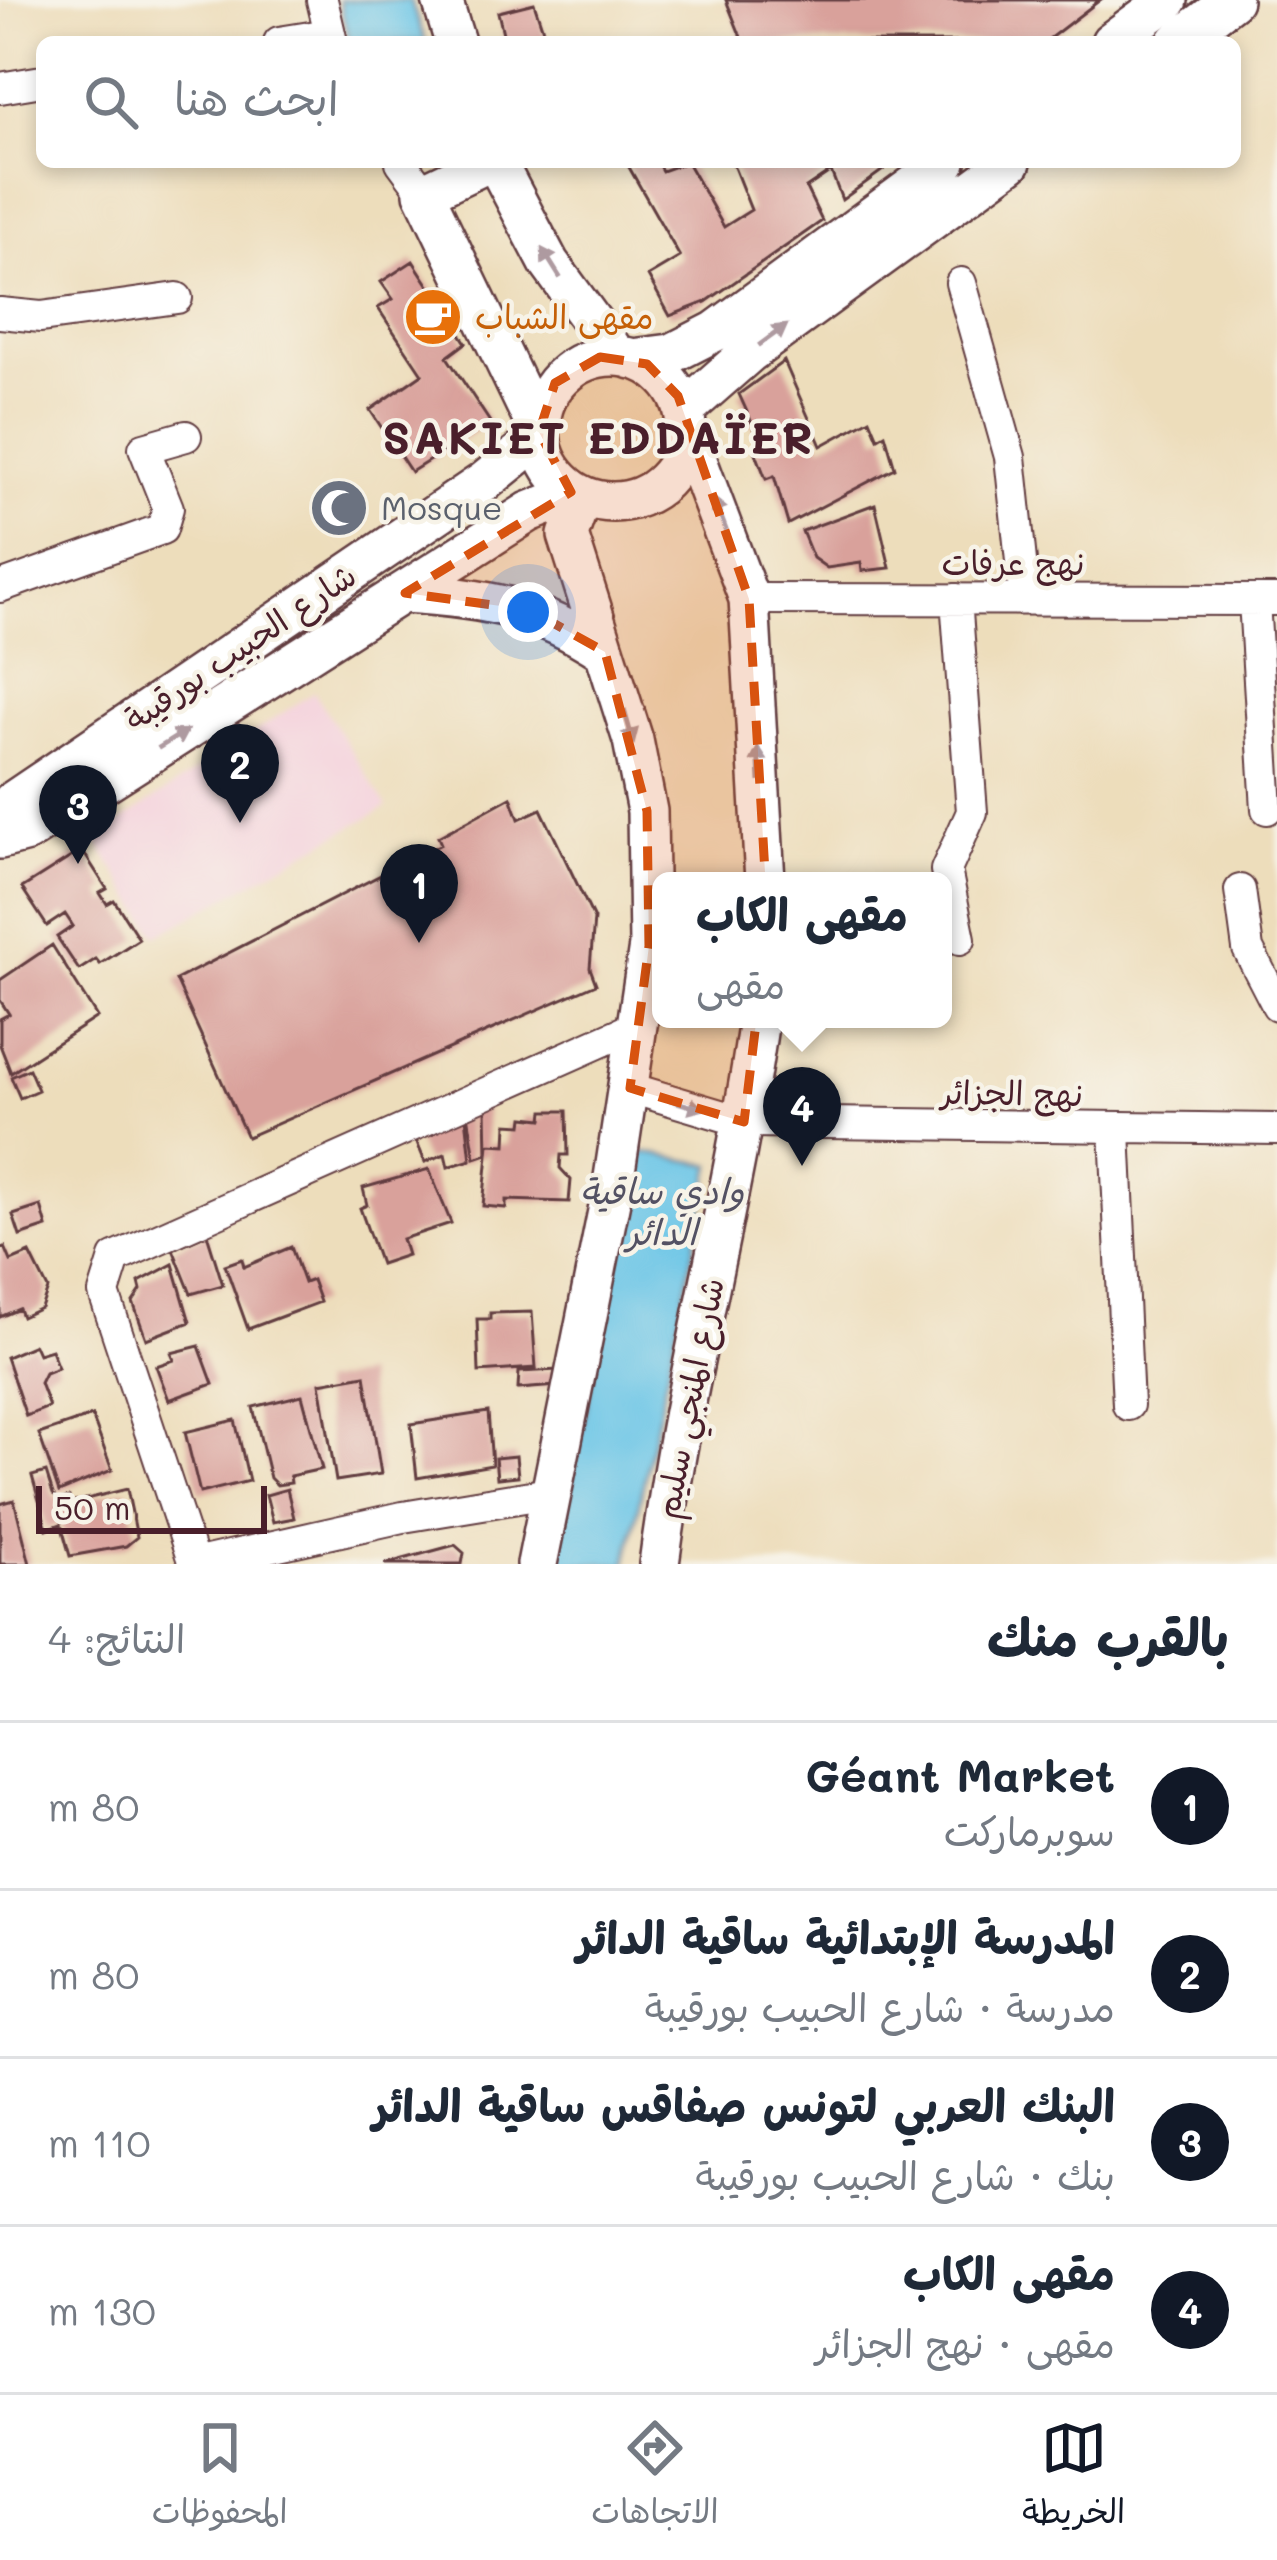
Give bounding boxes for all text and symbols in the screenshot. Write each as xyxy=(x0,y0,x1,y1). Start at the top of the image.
search box xyxy=(36,36,1241,168)
text: ابحث هنا xyxy=(174,68,339,126)
icon: search xyxy=(78,69,144,135)
one-way arrow xyxy=(541,246,563,279)
cafe icon: مقهى الشباب xyxy=(402,286,464,348)
place label: مقهى الشباب xyxy=(475,294,653,339)
one-way arrow xyxy=(757,324,789,347)
district label: SAKIET EDDAÏER xyxy=(382,407,816,465)
mosque icon: Mosque xyxy=(308,477,370,539)
place label: Mosque xyxy=(381,485,503,528)
one-way arrow xyxy=(710,496,729,532)
street label: نهج عرفات xyxy=(942,540,1085,586)
street label: شارع الحبيب بورقيبة xyxy=(115,552,366,743)
your location xyxy=(498,582,558,642)
one-way arrow xyxy=(620,709,639,746)
pin: 2 xyxy=(201,724,279,823)
one-way arrow xyxy=(156,729,190,750)
one-way arrow xyxy=(749,744,768,782)
pin: 3 xyxy=(39,765,117,864)
pin: 1 xyxy=(380,844,458,943)
popup xyxy=(652,872,952,1028)
text: مقهى الكاب xyxy=(696,884,908,942)
text: مقهى xyxy=(696,958,785,1009)
pin: 4 xyxy=(763,1067,841,1166)
street label: نهج الجزائر xyxy=(937,1069,1084,1117)
one-way arrow xyxy=(669,1097,706,1115)
water label: وادي ساقية الدائر xyxy=(580,1166,745,1254)
street label: شارع المنجي سليم xyxy=(643,1274,742,1524)
scale bar xyxy=(36,1480,267,1533)
text: 50 m xyxy=(54,1485,130,1528)
text: بالقرب منك xyxy=(987,1602,1229,1669)
text: النتائج: 4 xyxy=(48,1612,185,1663)
text: Géant Market xyxy=(805,1745,1115,1803)
text: 80 m xyxy=(48,1780,139,1831)
text: 1 xyxy=(1181,1780,1199,1831)
text: سوبرماركت xyxy=(944,1805,1115,1856)
text: المدرسة الإبتدائية ساقية الدائر xyxy=(577,1907,1115,1965)
text: 80 m xyxy=(48,1948,139,1999)
text: 2 xyxy=(1179,1948,1201,1999)
text: مدرسة · شارع الحبيب بورقيبة xyxy=(645,1981,1115,2032)
text: البنك العربي لتونس صفاقس ساقية الدائر xyxy=(373,2075,1115,2133)
text: 110 m xyxy=(48,2116,151,2167)
text: 3 xyxy=(1178,2116,1202,2167)
text: بنك · شارع الحبيب بورقيبة xyxy=(695,2149,1115,2200)
text: مقهى الكاب xyxy=(903,2243,1115,2301)
text: 130 m xyxy=(48,2284,156,2335)
text: 4 xyxy=(1178,2284,1202,2335)
text: مقهى · نهج الجزائر xyxy=(816,2317,1115,2368)
tab: المحفوظات xyxy=(152,2415,288,2541)
tab: الاتجاهات xyxy=(591,2415,719,2541)
tab: الخريطة xyxy=(1022,2415,1125,2541)

